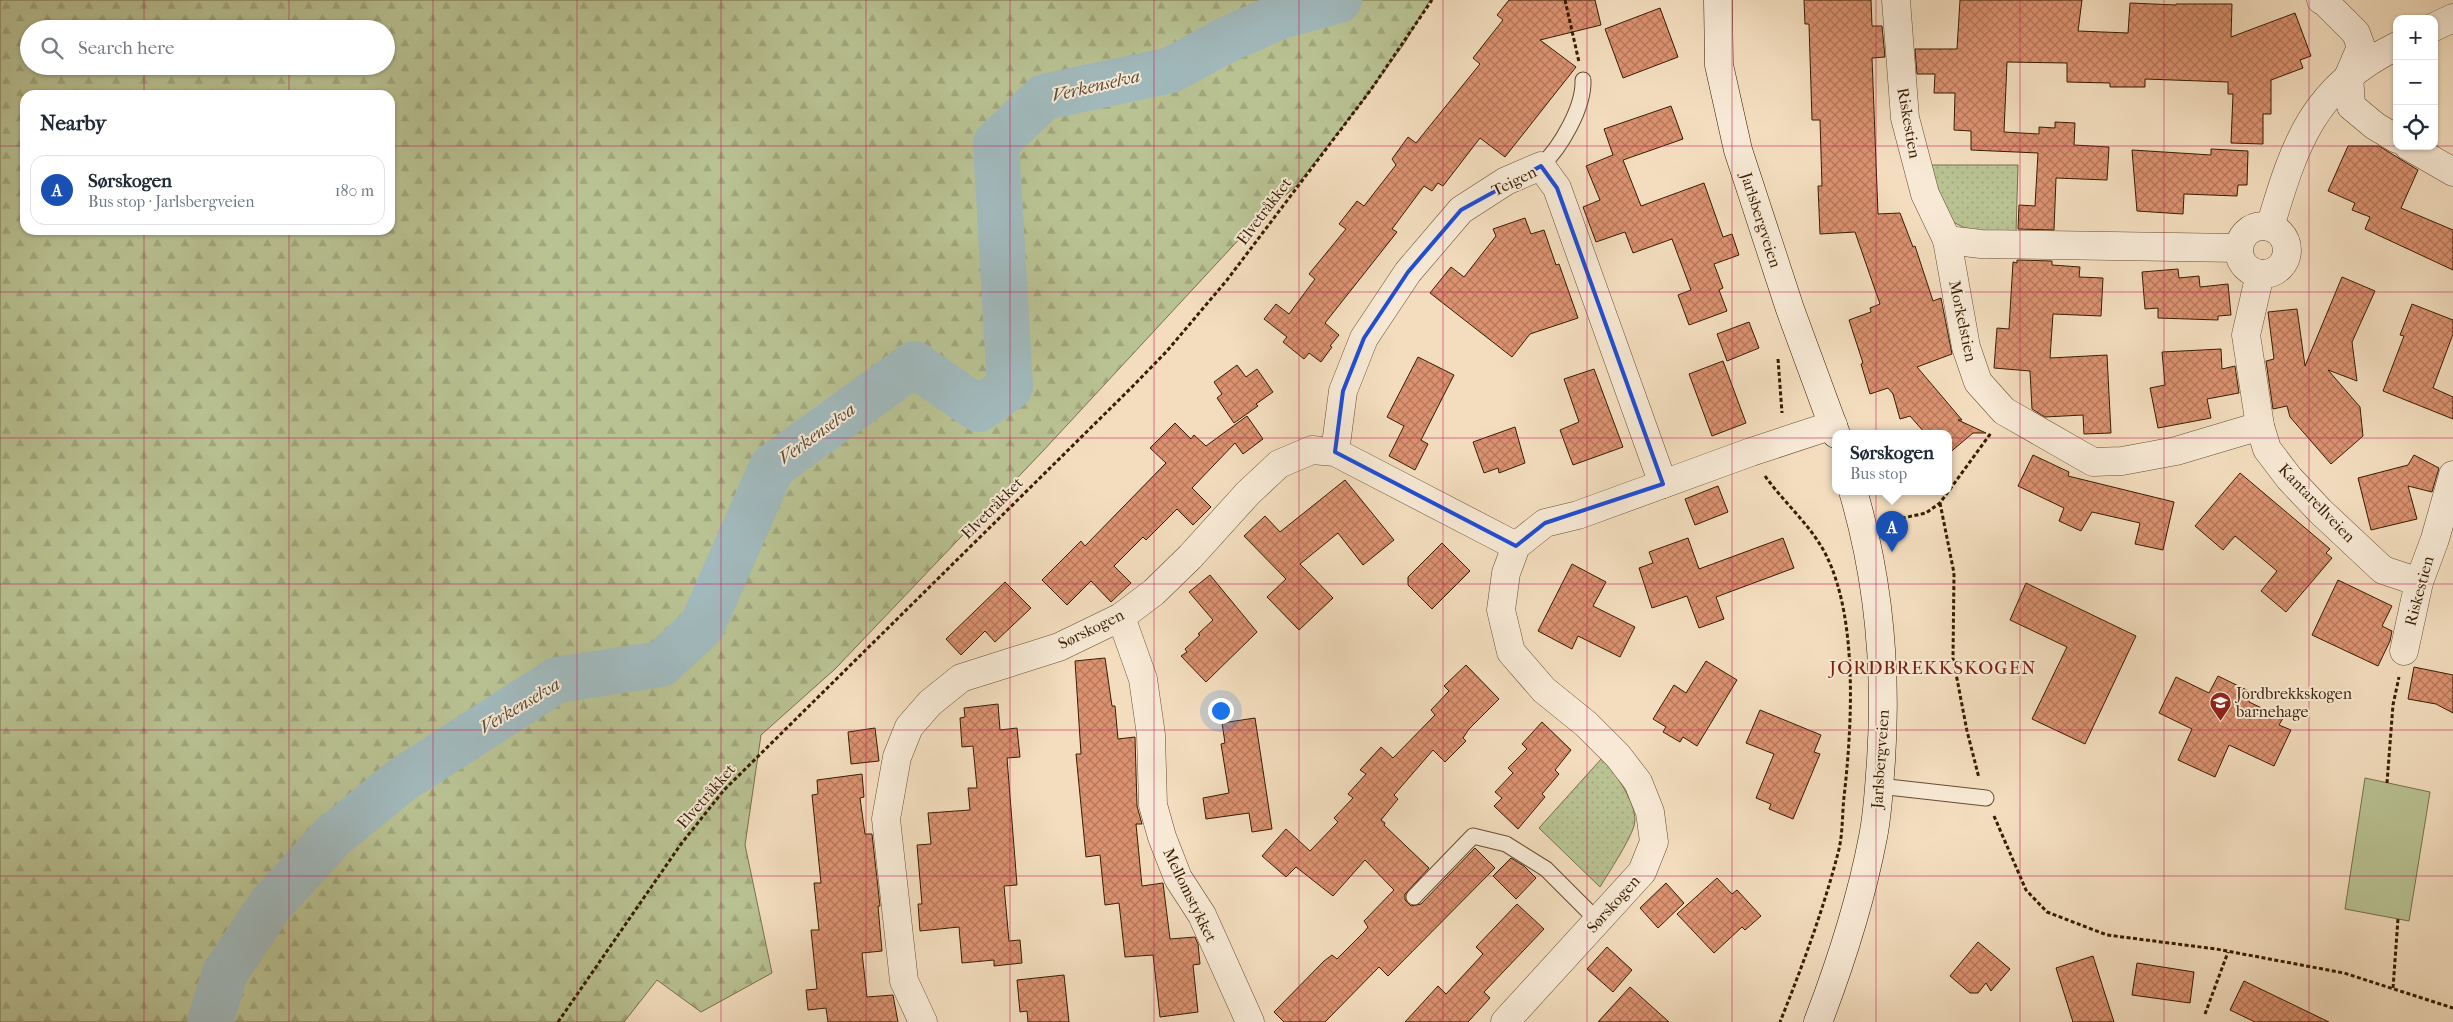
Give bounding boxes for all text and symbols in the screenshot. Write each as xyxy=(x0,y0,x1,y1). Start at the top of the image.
map controls xyxy=(2393,15,2438,150)
button: + xyxy=(2393,15,2438,60)
search box xyxy=(20,20,395,75)
icon: search xyxy=(38,34,66,62)
text: Search here xyxy=(78,37,174,59)
button: − xyxy=(2393,60,2438,105)
water label: Verkenselva xyxy=(1050,66,1142,106)
street label: Riskestien xyxy=(1893,86,1925,161)
button: locate xyxy=(2393,105,2438,150)
text: Nearby xyxy=(40,111,106,135)
street label: Teigen xyxy=(1488,162,1540,200)
street label: Jarlsbergveien xyxy=(1736,168,1786,271)
text: Sørskogen xyxy=(88,170,172,192)
street label: Elvetråkket xyxy=(1233,173,1296,248)
text: A xyxy=(52,181,62,200)
text: 180 m xyxy=(335,181,374,200)
text: Bus stop · Jarlsbergveien xyxy=(88,192,255,211)
street label: Morkelstien xyxy=(1945,279,1981,364)
water label: Verkenselva xyxy=(774,399,860,469)
popup xyxy=(1832,430,1952,495)
text: Sørskogen xyxy=(1850,442,1934,464)
street label: Kantarellveien xyxy=(2275,460,2360,547)
text: Bus stop xyxy=(1850,464,1907,483)
street label: Elvetråkket xyxy=(957,473,1027,543)
pin: A xyxy=(1876,511,1908,552)
street label: Riskestien xyxy=(2401,553,2438,628)
street label: Sørskogen xyxy=(1055,605,1128,653)
district label: JORDBREKKSKOGEN xyxy=(1827,657,2037,679)
water label: Verkenselva xyxy=(476,674,564,738)
place label: Jordbrekkskogen barnehage xyxy=(2234,684,2353,721)
school or university icon: Jordbrekkskogen barnehage xyxy=(2208,690,2232,721)
your location xyxy=(1208,698,1234,724)
street label: Jarlsbergveien xyxy=(1867,708,1893,811)
street label: Elvetråkket xyxy=(673,760,739,832)
street label: Mellomstykket xyxy=(1159,845,1221,945)
street label: Sørskogen xyxy=(1582,871,1644,937)

